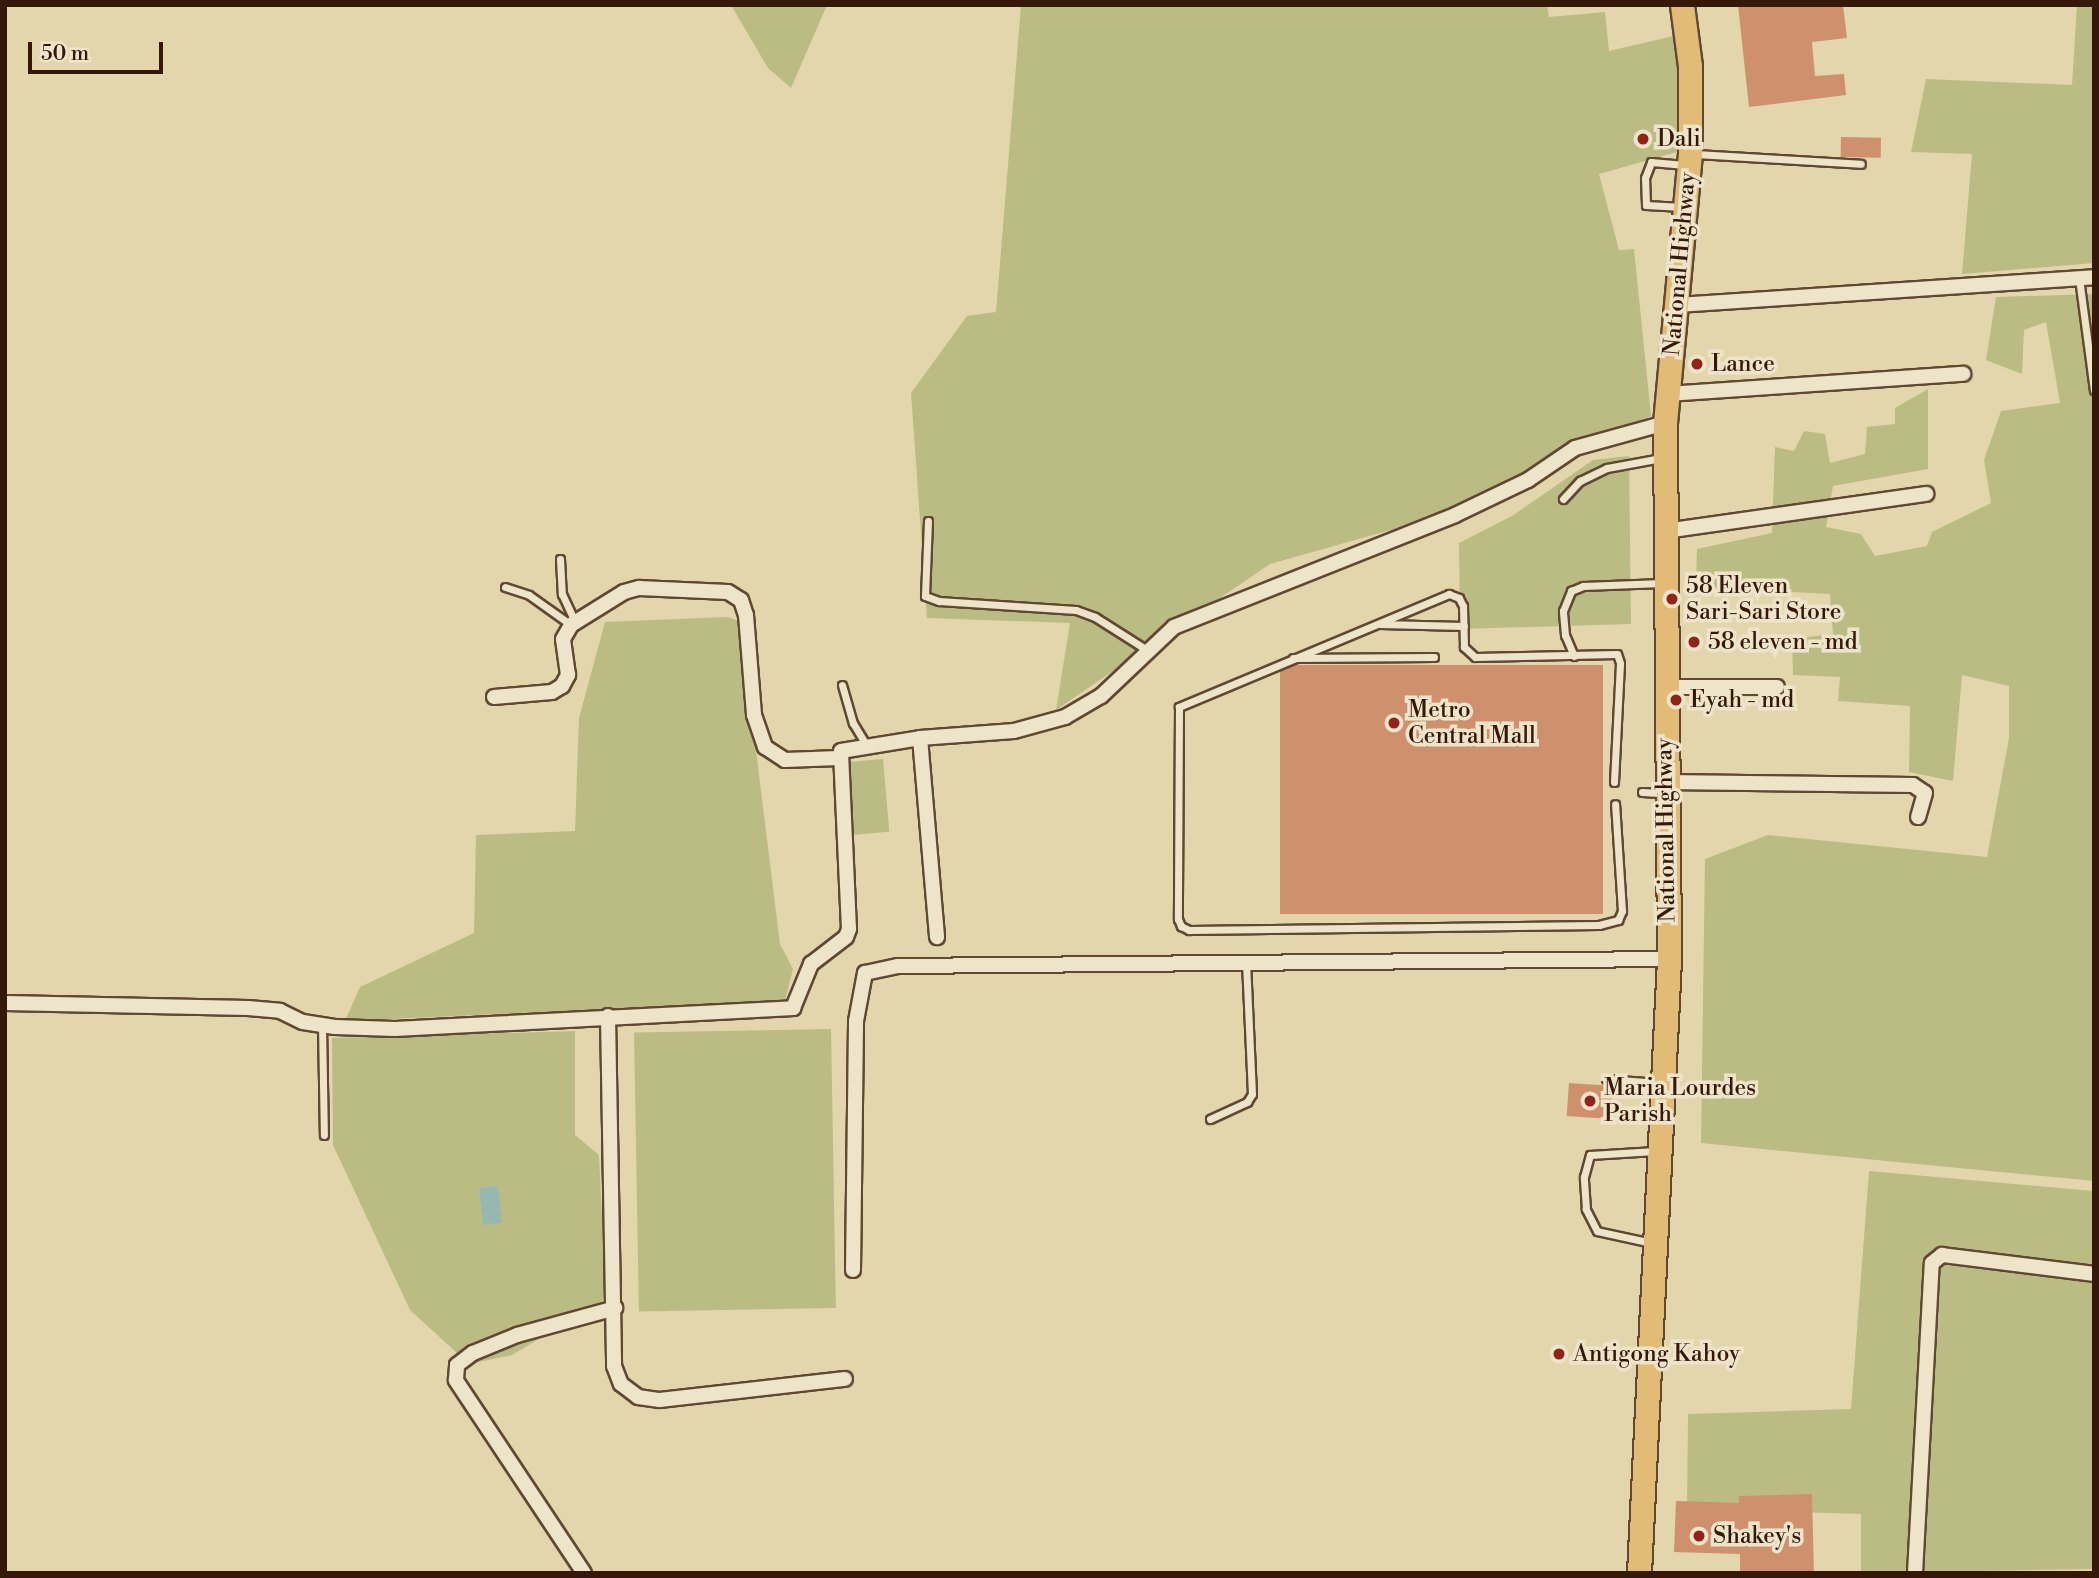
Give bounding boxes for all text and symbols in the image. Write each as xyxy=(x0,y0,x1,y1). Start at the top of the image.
scale bar xyxy=(32,28,166,72)
text: 50 m xyxy=(41,41,89,67)
place label: Dali xyxy=(1657,125,1701,153)
marker: Dali xyxy=(1635,131,1651,147)
street label: National Highway xyxy=(1658,171,1702,357)
place label: Lance xyxy=(1711,350,1775,378)
marker: Lance xyxy=(1689,356,1705,372)
place label: 58 Eleven Sari-Sari Store xyxy=(1686,572,1841,626)
marker: 58 Eleven Sari-Sari Store xyxy=(1664,591,1680,607)
place label: 58 eleven - md xyxy=(1708,628,1858,656)
marker: 58 eleven - md xyxy=(1686,634,1702,650)
place label: Eyah - md xyxy=(1690,686,1794,714)
marker: Eyah - md xyxy=(1668,692,1684,708)
place label: Metro Central Mall xyxy=(1408,696,1536,750)
marker: Metro Central Mall xyxy=(1386,715,1402,731)
street label: National Highway xyxy=(1651,738,1681,922)
place label: Maria Lourdes Parish xyxy=(1604,1074,1756,1128)
marker: Maria Lourdes Parish xyxy=(1582,1093,1598,1109)
place label: Antigong Kahoy xyxy=(1573,1340,1740,1368)
marker: Antigong Kahoy xyxy=(1551,1346,1567,1362)
place label: Shakey's xyxy=(1713,1522,1801,1550)
marker: Shakey's xyxy=(1691,1528,1707,1544)

